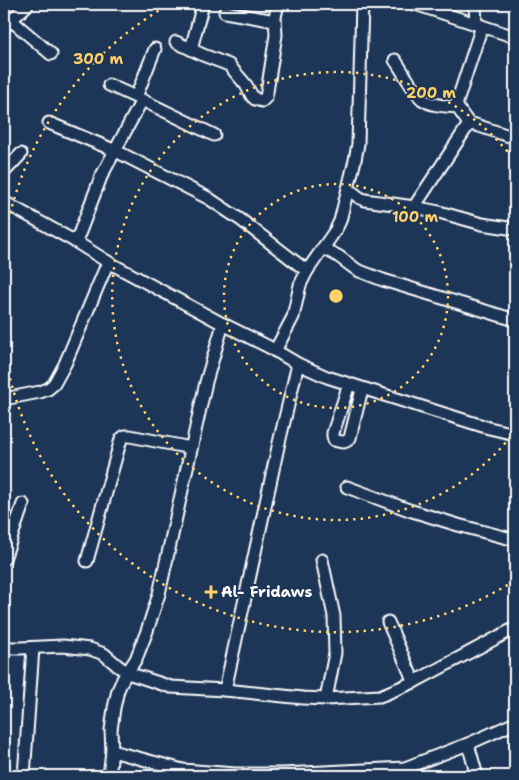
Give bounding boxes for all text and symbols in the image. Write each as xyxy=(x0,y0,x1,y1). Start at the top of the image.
text: 300 m xyxy=(73,49,123,69)
text: 200 m xyxy=(406,83,456,103)
text: 100 m xyxy=(392,207,438,227)
centre of rings xyxy=(327,287,345,305)
place label: Al- Fridaws xyxy=(221,582,312,602)
marker: Al- Fridaws xyxy=(205,586,217,598)

